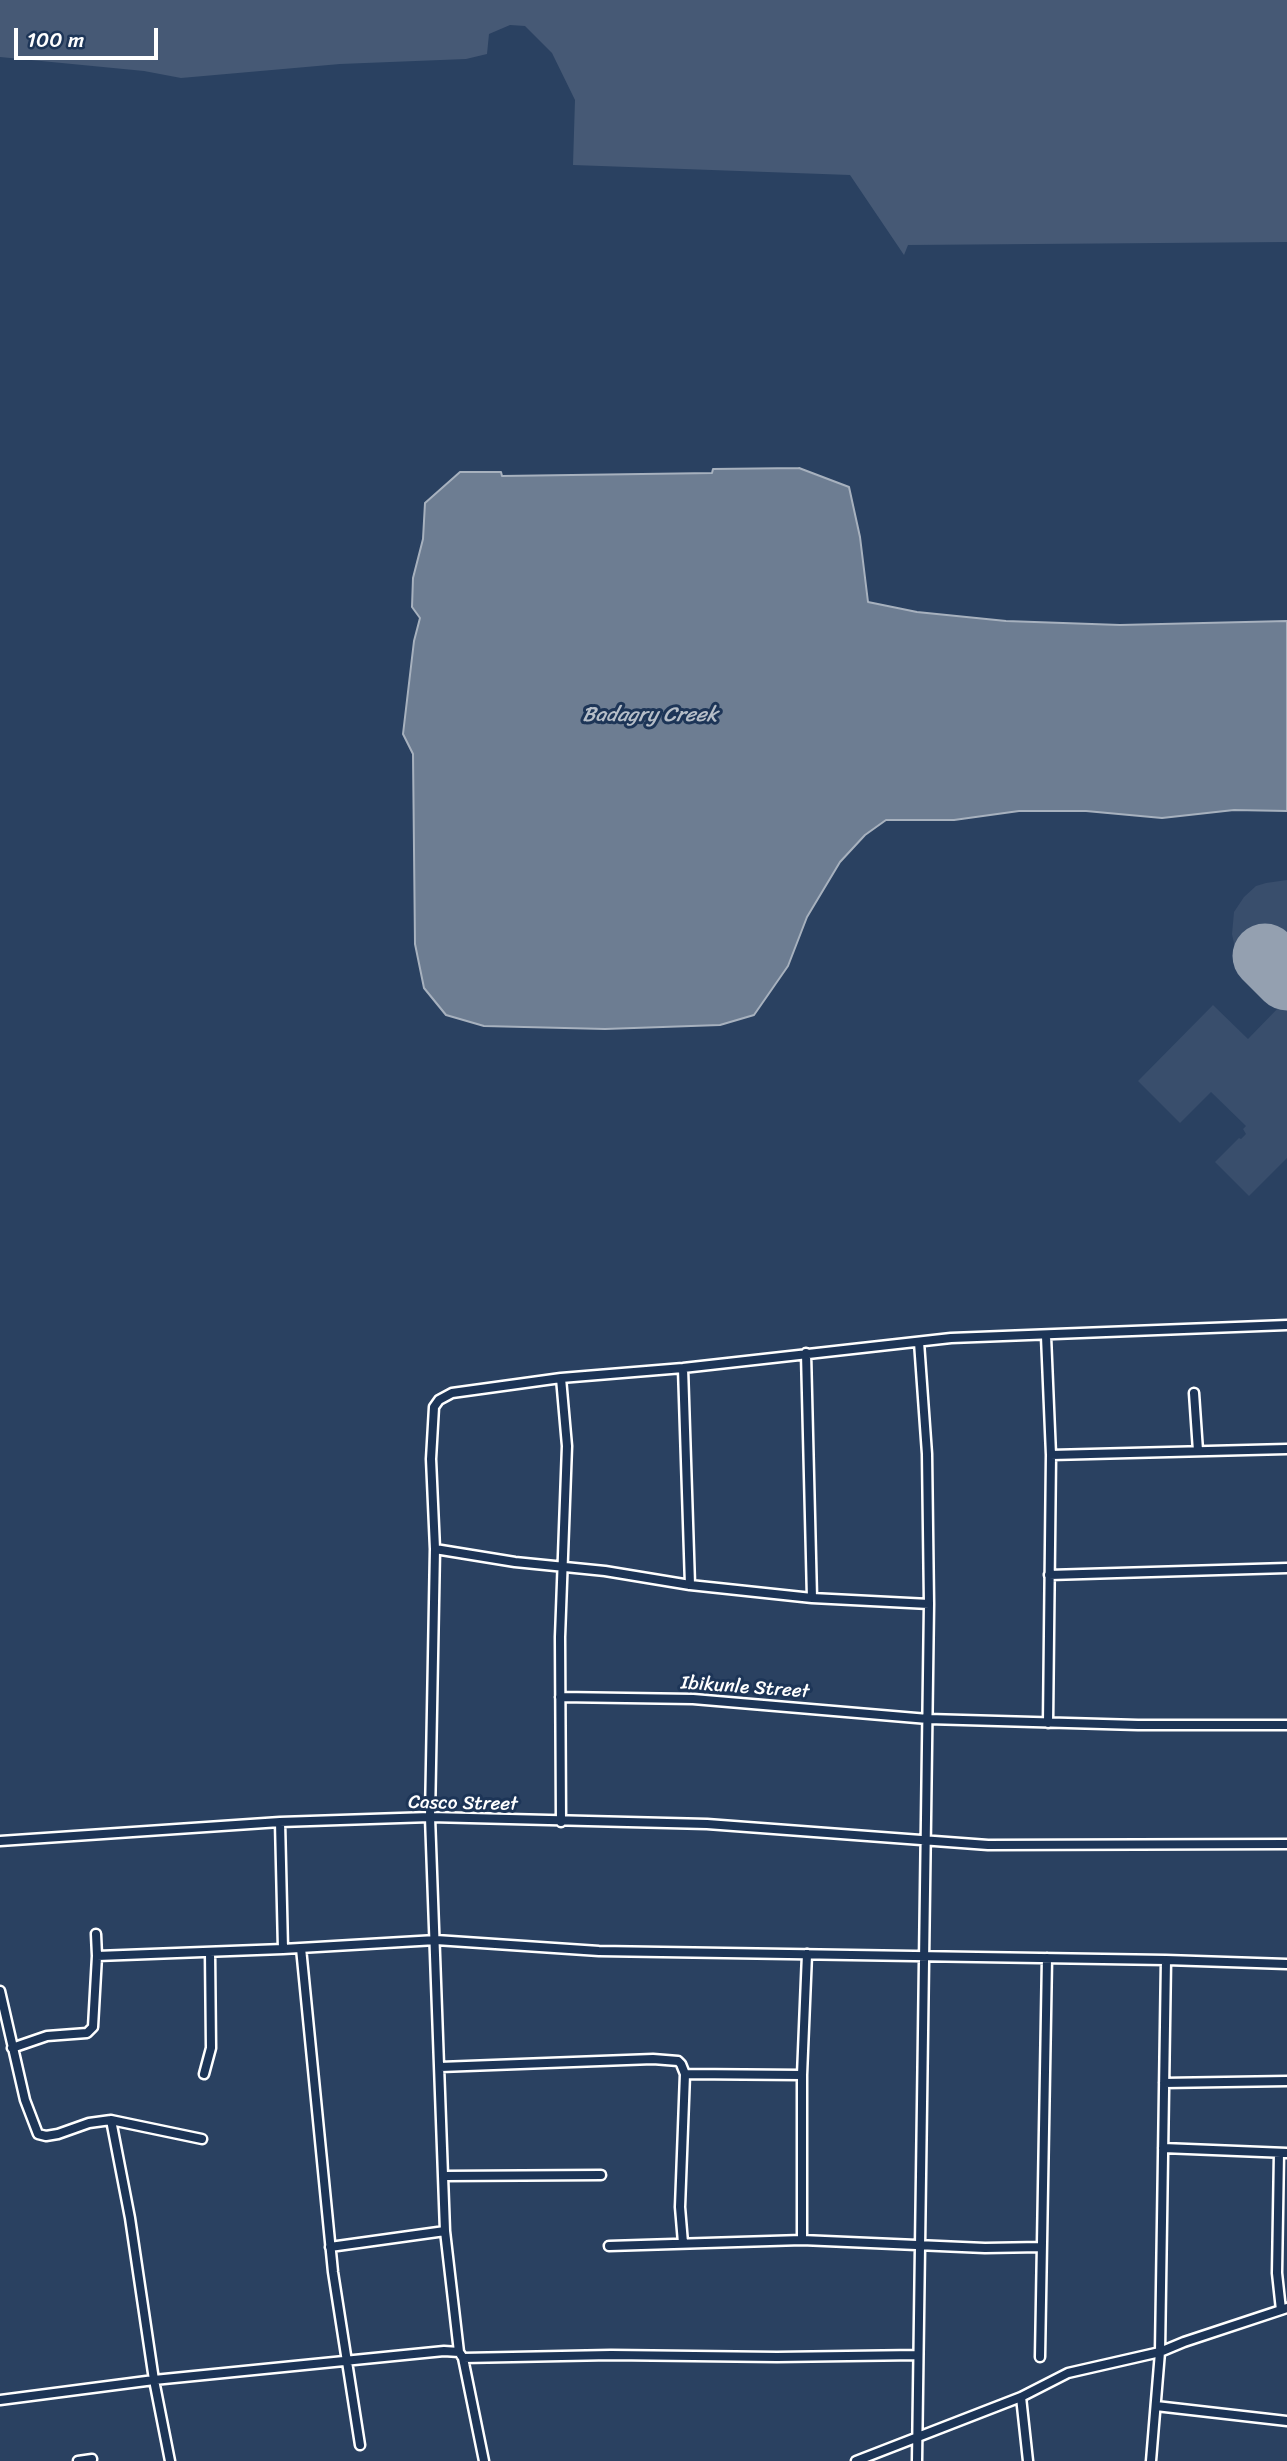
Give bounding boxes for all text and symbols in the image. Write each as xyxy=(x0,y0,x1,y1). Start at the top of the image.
scale bar xyxy=(18,14,161,58)
text: 100 m xyxy=(27,21,84,59)
water label: Badagry Creek xyxy=(582,703,718,729)
street label: Ibikunle Street xyxy=(680,1672,810,1704)
street label: Casco Street xyxy=(408,1792,518,1816)

